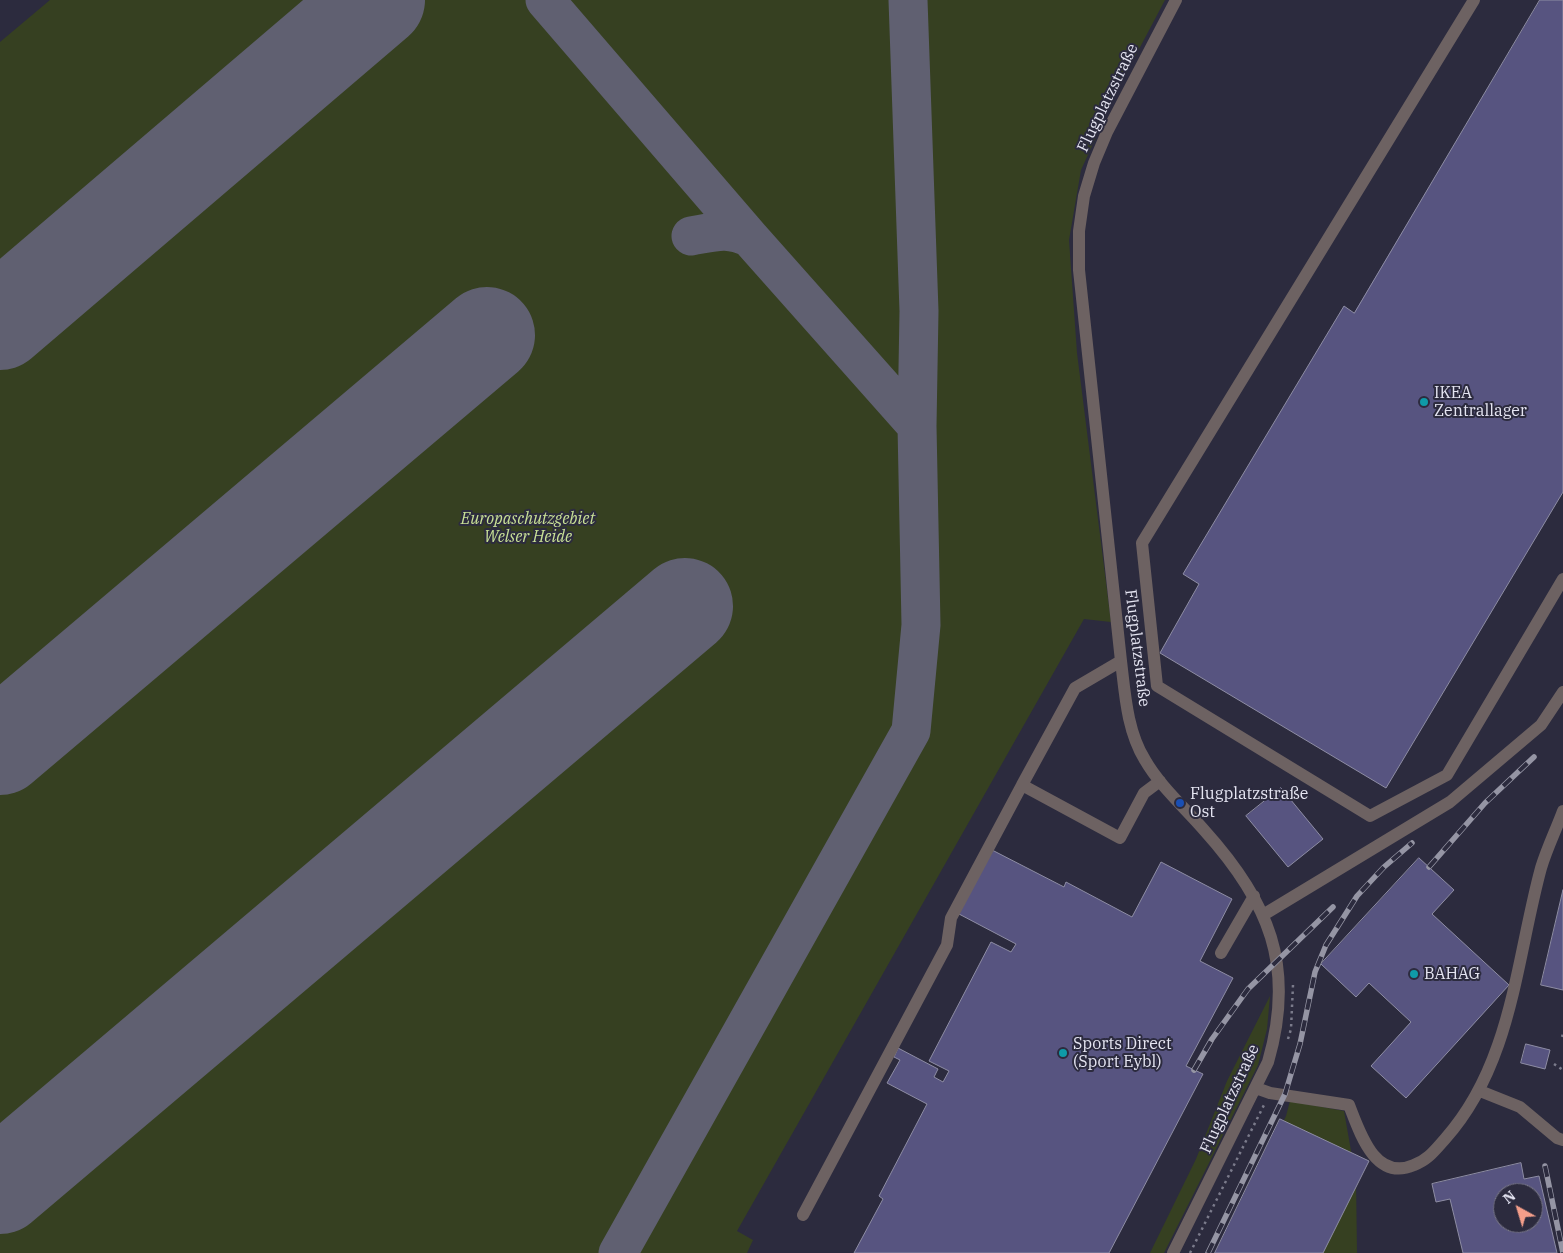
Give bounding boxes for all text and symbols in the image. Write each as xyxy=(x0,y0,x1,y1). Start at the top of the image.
street label: Flugplatzstraße xyxy=(1073,41,1143,155)
place label: IKEA Zentrallager xyxy=(1434,383,1527,421)
marker: IKEA Zentrallager xyxy=(1418,396,1430,408)
park label: Europaschutzgebiet Welser Heide xyxy=(461,509,595,547)
street label: Flugplatzstraße xyxy=(1120,588,1154,708)
place label: Flugplatzstraße Ost xyxy=(1190,784,1308,822)
marker: Flugplatzstraße Ost xyxy=(1174,797,1186,809)
place label: BAHAG xyxy=(1424,964,1480,984)
marker: BAHAG xyxy=(1408,968,1420,980)
place label: Sports Direct (Sport Eybl) xyxy=(1073,1034,1172,1072)
street label: Flugplatzstraße xyxy=(1196,1041,1264,1157)
marker: Sports Direct (Sport Eybl) xyxy=(1057,1047,1069,1059)
north arrow xyxy=(1493,1183,1543,1233)
text: N xyxy=(1499,1187,1519,1208)

